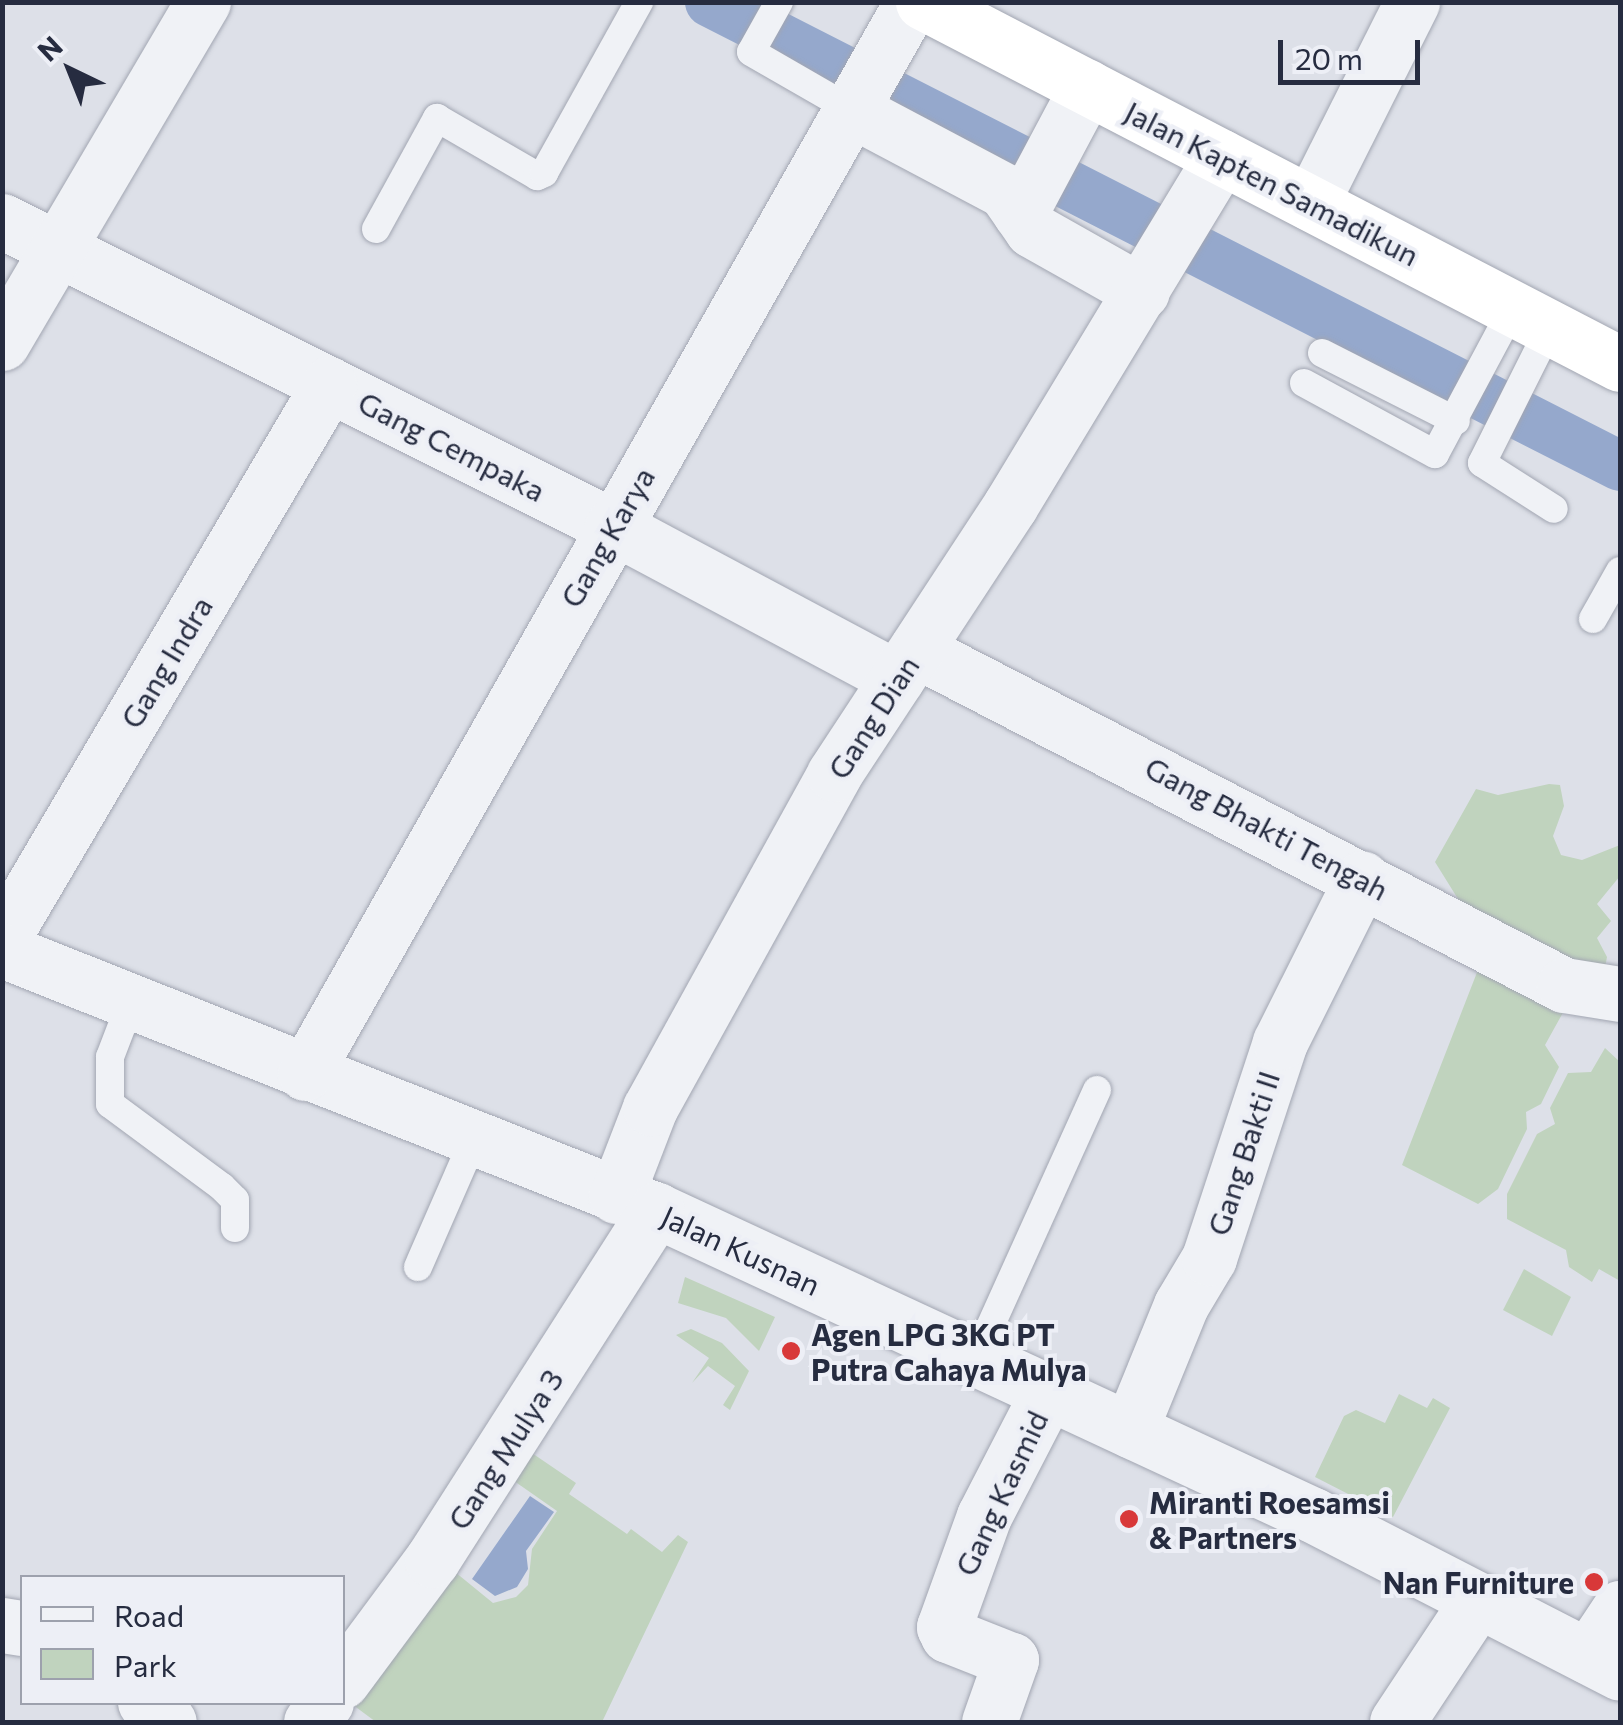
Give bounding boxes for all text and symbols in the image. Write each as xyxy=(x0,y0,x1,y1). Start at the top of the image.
north arrow xyxy=(20,20,120,120)
scale bar xyxy=(1283,20,1426,82)
text: N xyxy=(30,28,69,68)
text: 20 m xyxy=(1295,39,1363,76)
street label: Jalan Kapten Samadikun xyxy=(1119,93,1425,273)
street label: Gang Cempaka xyxy=(353,383,551,509)
street label: Gang Karya xyxy=(553,461,661,613)
street label: Gang Indra xyxy=(113,590,219,734)
street label: Gang Dian xyxy=(820,649,926,785)
street label: Gang Bhakti Tengah xyxy=(1139,749,1395,907)
street label: Gang Bakti II xyxy=(1200,1066,1286,1240)
street label: Jalan Kusnan xyxy=(656,1198,826,1302)
place label: Agen LPG 3KG PT Putra Cahaya Mulya xyxy=(811,1316,1087,1386)
marker: Agen LPG 3KG PT Putra Cahaya Mulya xyxy=(780,1340,802,1362)
street label: Gang Mulya 3 xyxy=(440,1362,570,1536)
street label: Gang Kasmid xyxy=(947,1405,1055,1581)
place label: Miranti Roesamsi & Partners xyxy=(1149,1484,1390,1554)
marker: Miranti Roesamsi & Partners xyxy=(1118,1508,1140,1530)
place label: Nan Furniture xyxy=(1383,1564,1574,1600)
marker: Nan Furniture xyxy=(1583,1571,1605,1593)
legend xyxy=(20,1575,345,1705)
text: Road xyxy=(114,1596,184,1633)
text: Park xyxy=(114,1646,177,1683)

